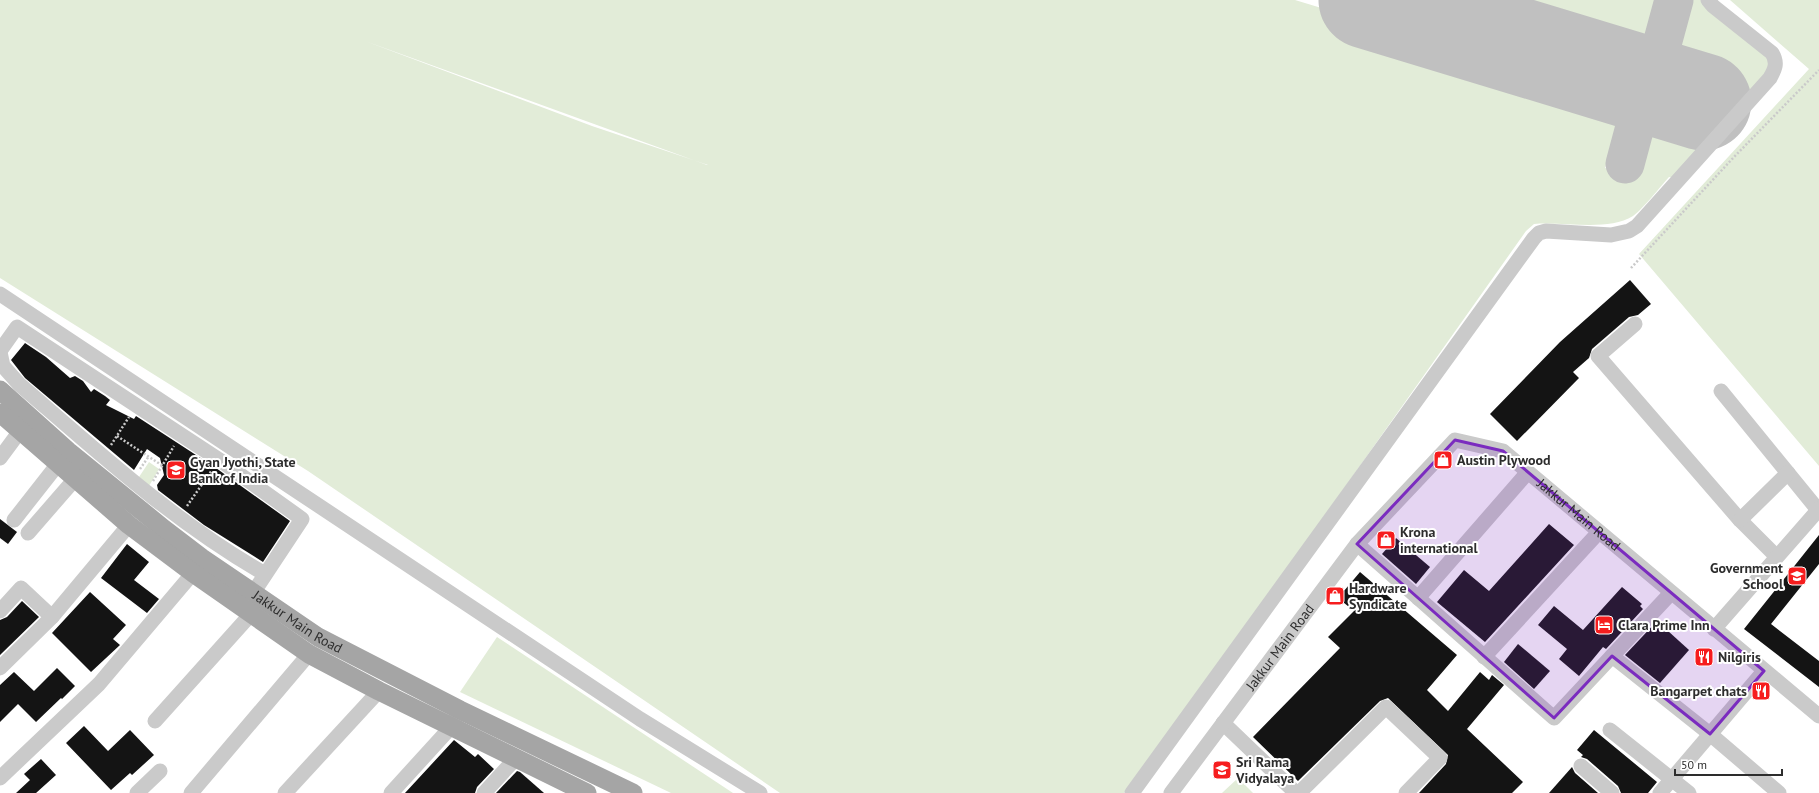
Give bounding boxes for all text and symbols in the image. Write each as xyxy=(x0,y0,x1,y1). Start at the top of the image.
shop icon: Austin Plywood xyxy=(1432,449,1454,471)
place label: Austin Plywood xyxy=(1457,451,1551,469)
place label: Gyan Jyothi, State Bank of India xyxy=(190,453,296,487)
school or university icon: Gyan Jyothi, State Bank of India xyxy=(165,459,187,481)
street label: Jakkur Main Road xyxy=(1533,474,1624,555)
place label: Krona international xyxy=(1400,523,1479,557)
shop icon: Krona international xyxy=(1375,529,1397,551)
place label: Government School xyxy=(1710,559,1784,593)
school or university icon: Government School xyxy=(1786,565,1808,587)
place label: Hardware Syndicate xyxy=(1349,579,1407,613)
shop icon: Hardware Syndicate xyxy=(1324,585,1346,607)
street label: Jakkur Main Road xyxy=(249,586,346,657)
street label: Jakkur Main Road xyxy=(1241,600,1318,695)
hotel icon: Clara Prime Inn xyxy=(1593,614,1615,636)
place label: Clara Prime Inn xyxy=(1618,616,1710,634)
restaurant icon: Nilgiris xyxy=(1693,646,1715,668)
place label: Nilgiris xyxy=(1718,648,1761,666)
restaurant icon: Bangarpet chats xyxy=(1750,680,1772,702)
place label: Bangarpet chats xyxy=(1650,682,1747,700)
scale bar xyxy=(1675,751,1782,777)
place label: Sri Rama Vidyalaya xyxy=(1235,753,1294,787)
text: 50 m xyxy=(1681,757,1707,772)
school or university icon: Sri Rama Vidyalaya xyxy=(1211,759,1233,781)

